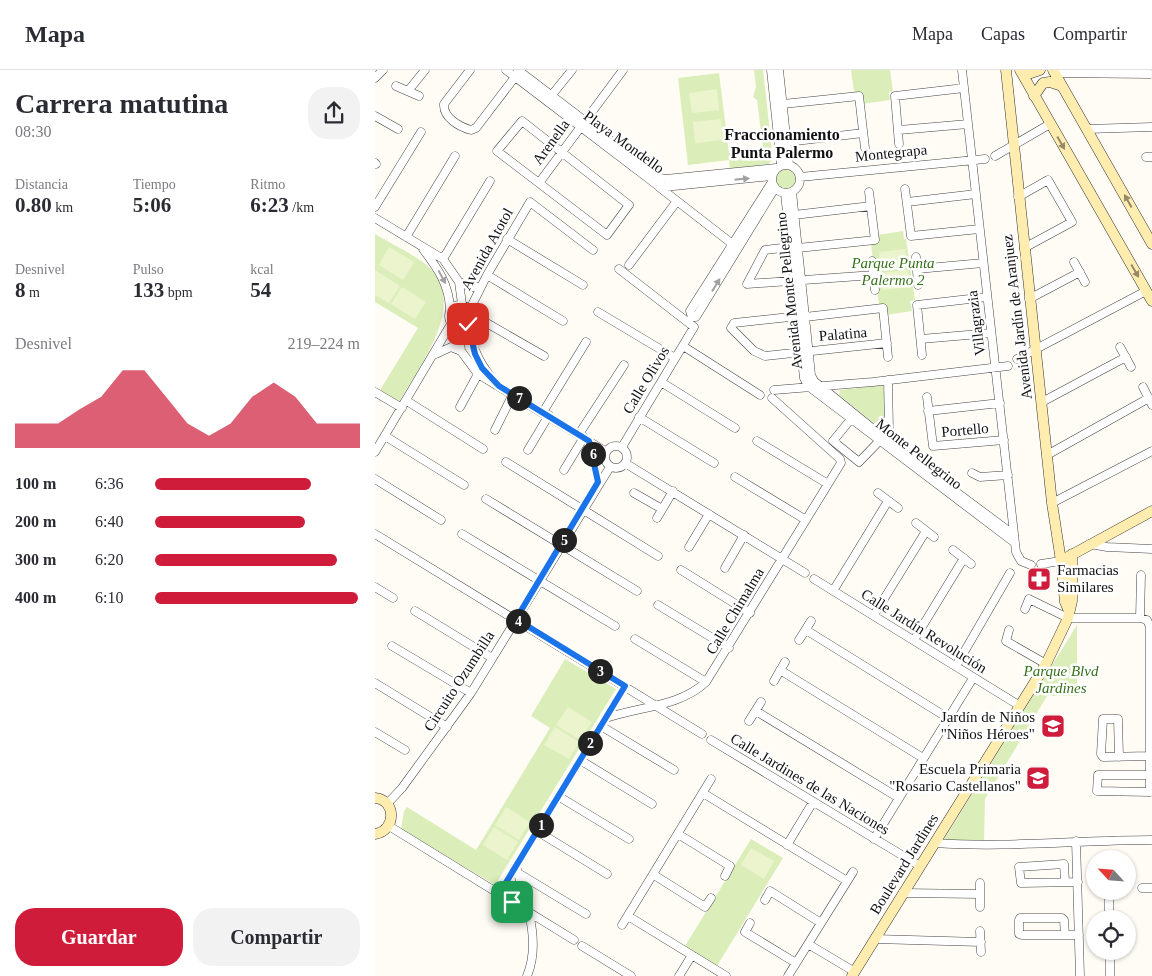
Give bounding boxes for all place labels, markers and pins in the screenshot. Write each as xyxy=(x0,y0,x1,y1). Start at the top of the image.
pin xyxy=(447,303,489,345)
pin: 7 xyxy=(507,386,531,410)
pin: 6 xyxy=(581,442,605,466)
pin: 5 xyxy=(551,528,577,552)
place label: Farmacias Similares xyxy=(1057,562,1119,595)
pharmacy icon: Farmacias Similares xyxy=(1026,566,1052,592)
pin: 4 xyxy=(505,608,531,634)
pin: 3 xyxy=(587,658,613,684)
place label: Jardín de Niños "Niños Héroes" xyxy=(941,709,1035,742)
school or university icon: Jardín de Niños "Niños Héroes" xyxy=(1040,713,1066,739)
pin: 2 xyxy=(577,730,603,756)
place label: Escuela Primaria "Rosario Castellanos" xyxy=(889,761,1021,794)
school or university icon: Escuela Primaria "Rosario Castellanos" xyxy=(1025,765,1051,791)
pin: 1 xyxy=(529,812,553,838)
pin xyxy=(491,881,533,923)

